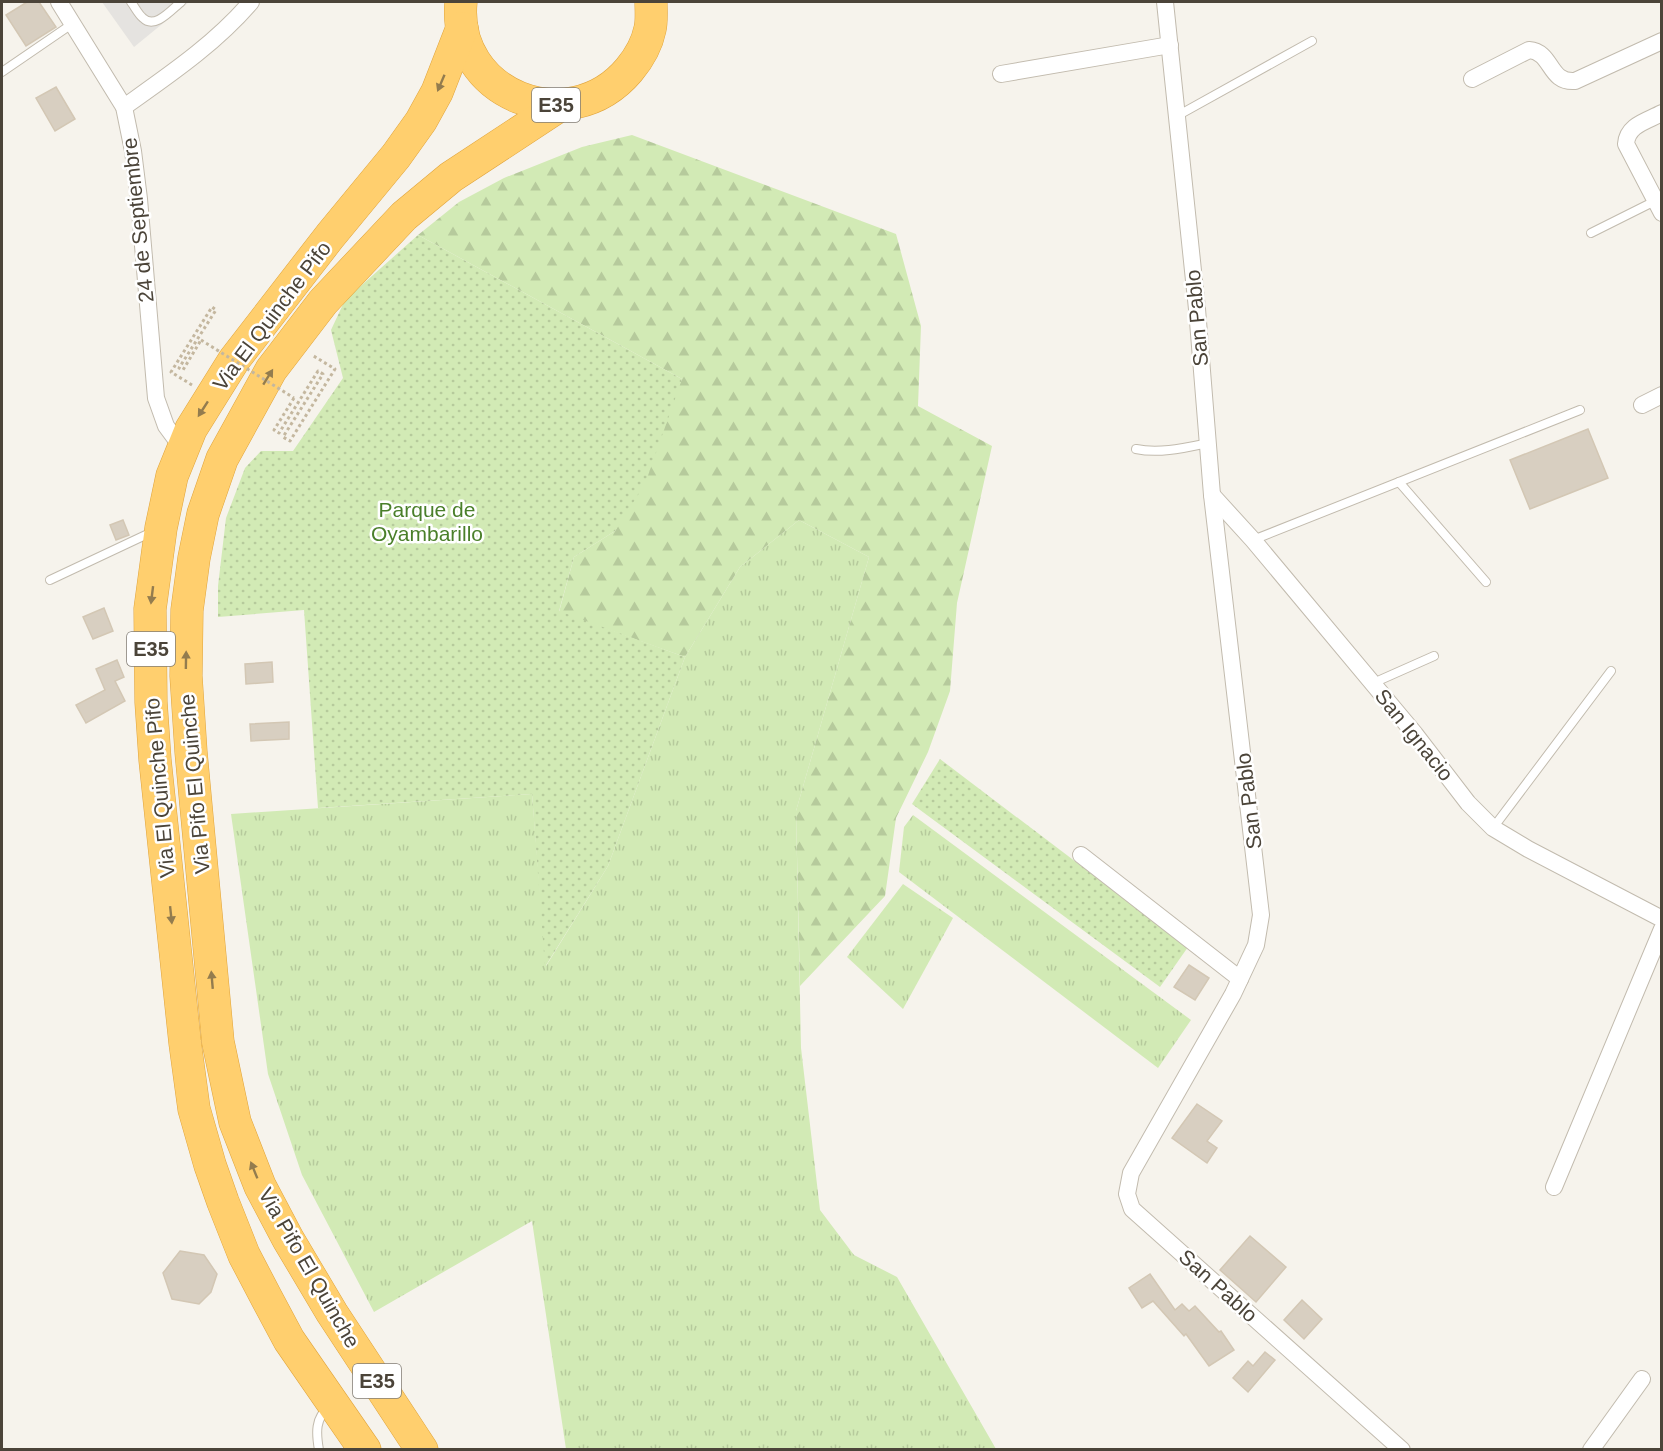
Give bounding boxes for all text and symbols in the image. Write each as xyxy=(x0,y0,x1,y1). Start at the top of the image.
one-way arrow xyxy=(436,74,446,92)
road number: E35 xyxy=(532,88,580,122)
street label: 24 de Septiembre xyxy=(117,136,158,304)
street label: Via El Quinche Pifo xyxy=(208,237,335,395)
street label: San Pablo xyxy=(1181,269,1212,367)
one-way arrow xyxy=(262,369,273,385)
one-way arrow xyxy=(198,401,209,418)
park label: Parque de Oyambarillo xyxy=(371,498,483,545)
one-way arrow xyxy=(147,586,157,605)
road number: E35 xyxy=(127,632,175,666)
one-way arrow xyxy=(182,651,191,670)
street label: San Ignacio xyxy=(1371,684,1458,785)
street label: Via Pifo El Quinche xyxy=(175,693,214,875)
street label: Via El Quinche Pifo xyxy=(140,697,179,879)
street label: San Pablo xyxy=(1231,752,1266,851)
one-way arrow xyxy=(166,906,176,925)
one-way arrow xyxy=(207,971,217,990)
one-way arrow xyxy=(249,1160,259,1178)
street label: Via Pifo El Quinche xyxy=(254,1184,365,1352)
street label: San Pablo xyxy=(1175,1245,1262,1327)
road number: E35 xyxy=(353,1364,401,1398)

